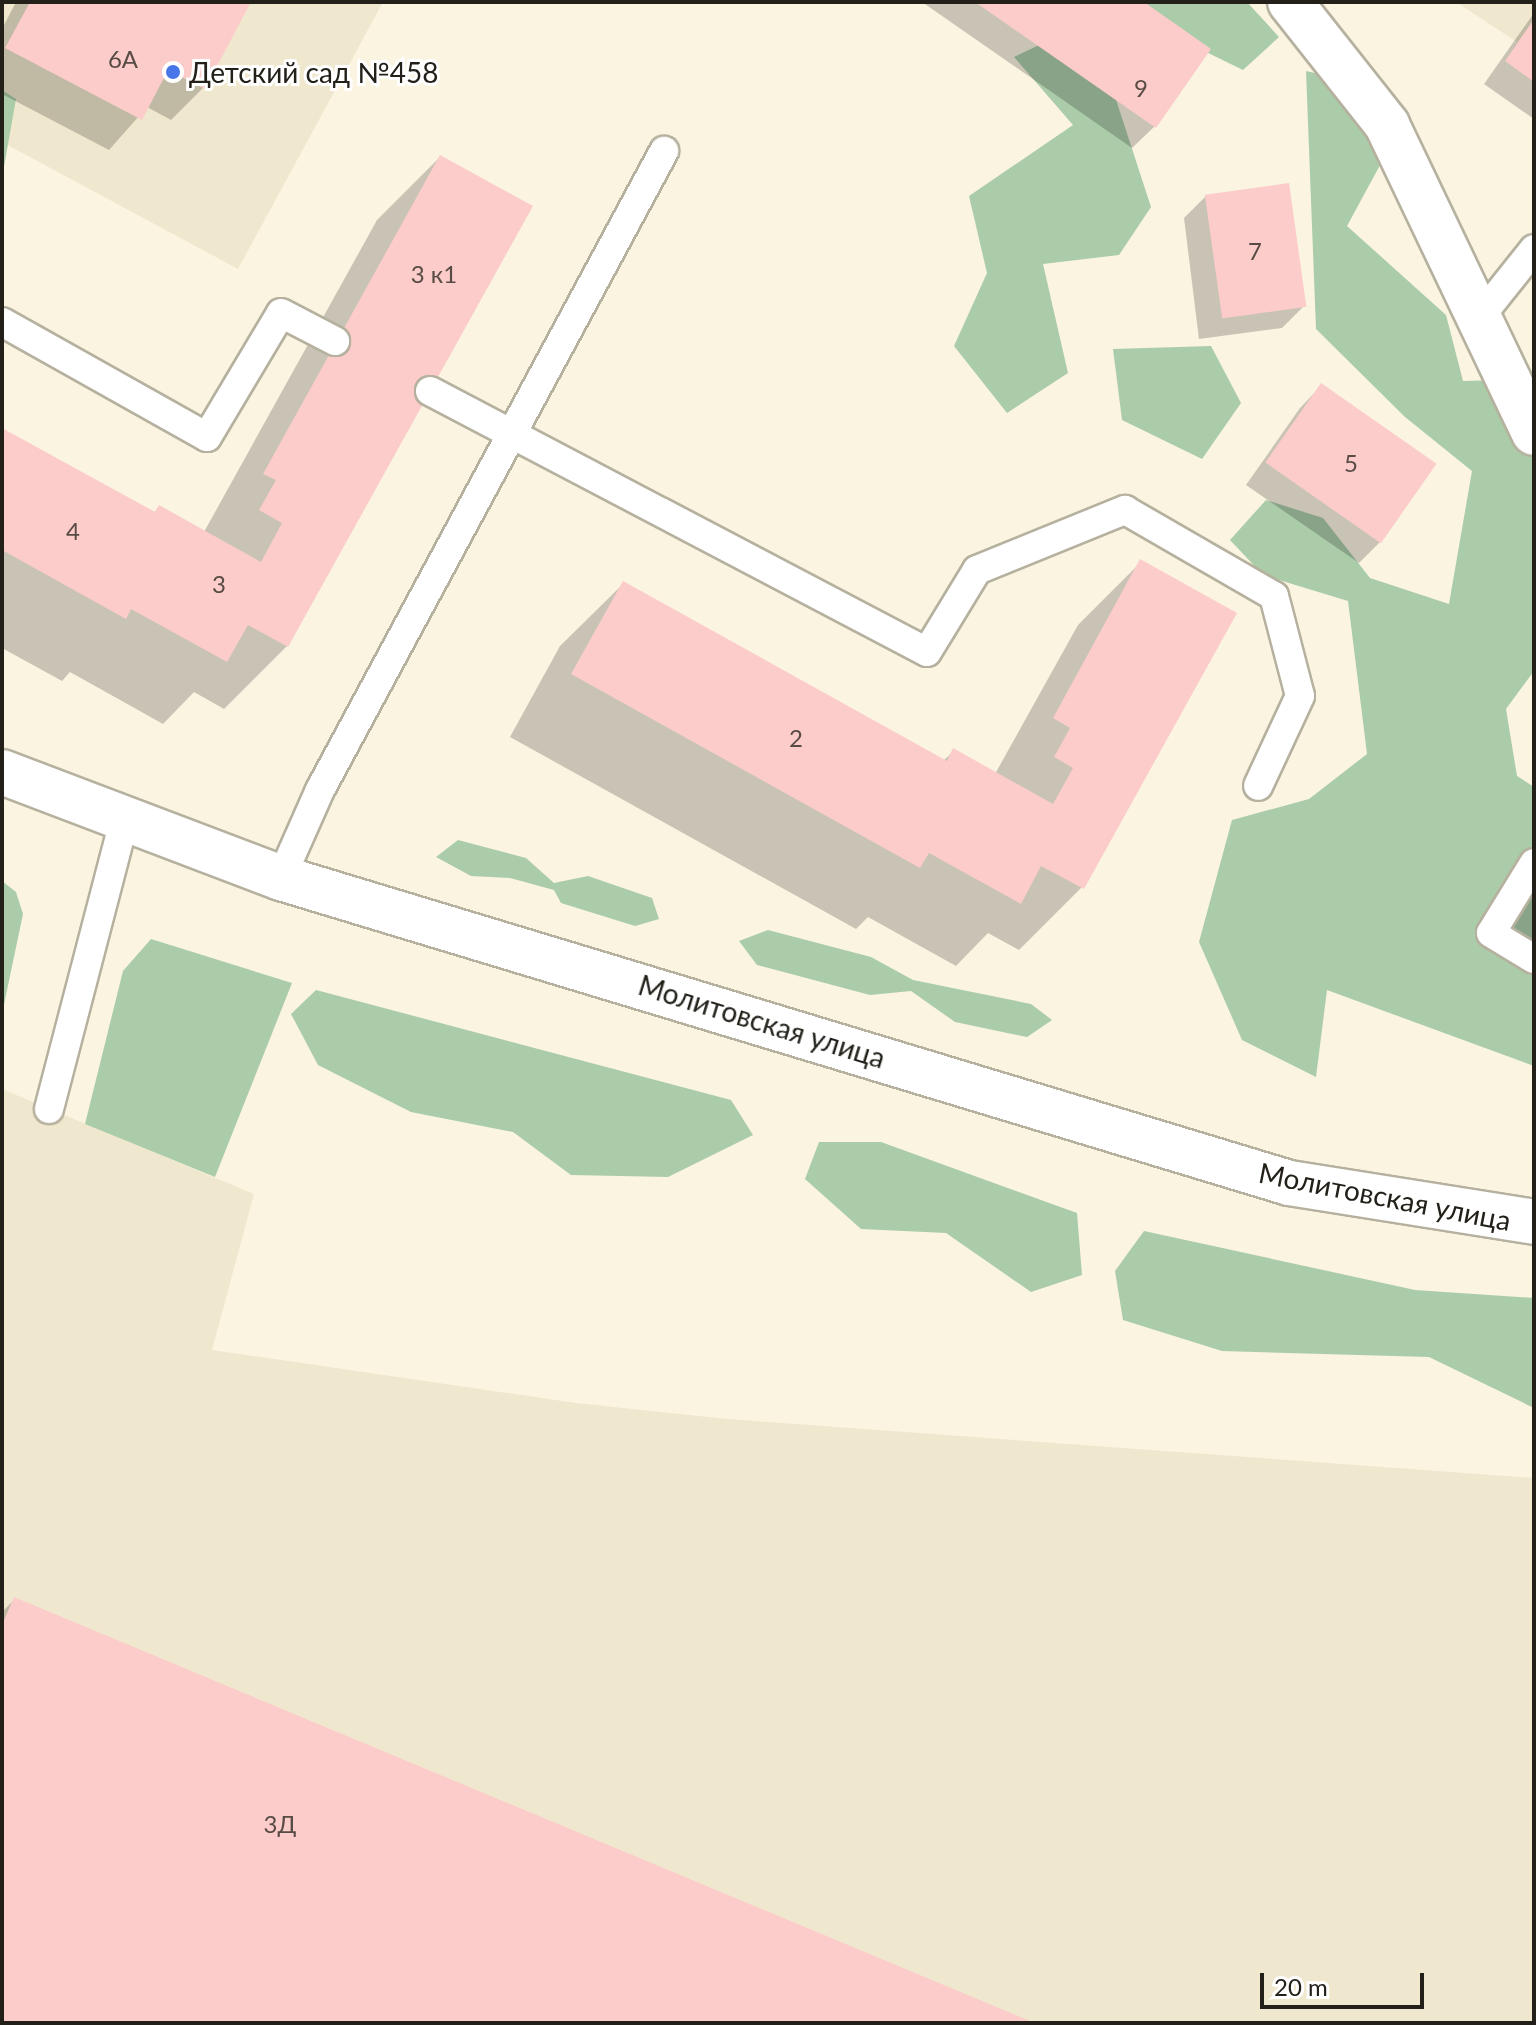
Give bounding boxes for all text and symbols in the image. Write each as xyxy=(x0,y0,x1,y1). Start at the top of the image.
house number: 6А xyxy=(108,45,138,73)
place label: Детский сад №458 xyxy=(189,55,438,89)
marker: Детский сад №458 xyxy=(164,63,182,81)
house number: 9 xyxy=(1134,74,1148,102)
house number: 7 xyxy=(1248,237,1262,265)
house number: 3 к1 xyxy=(411,260,457,288)
house number: 5 xyxy=(1344,449,1358,477)
house number: 4 xyxy=(66,517,80,545)
house number: 3 xyxy=(212,570,226,598)
house number: 2 xyxy=(789,724,803,752)
street label: Молитовская улица xyxy=(635,967,889,1075)
street label: Молитовская улица xyxy=(1256,1155,1514,1237)
house number: 3Д xyxy=(264,1810,296,1838)
scale bar xyxy=(1264,1957,1428,2007)
text: 20 m xyxy=(1274,1972,1328,2001)

